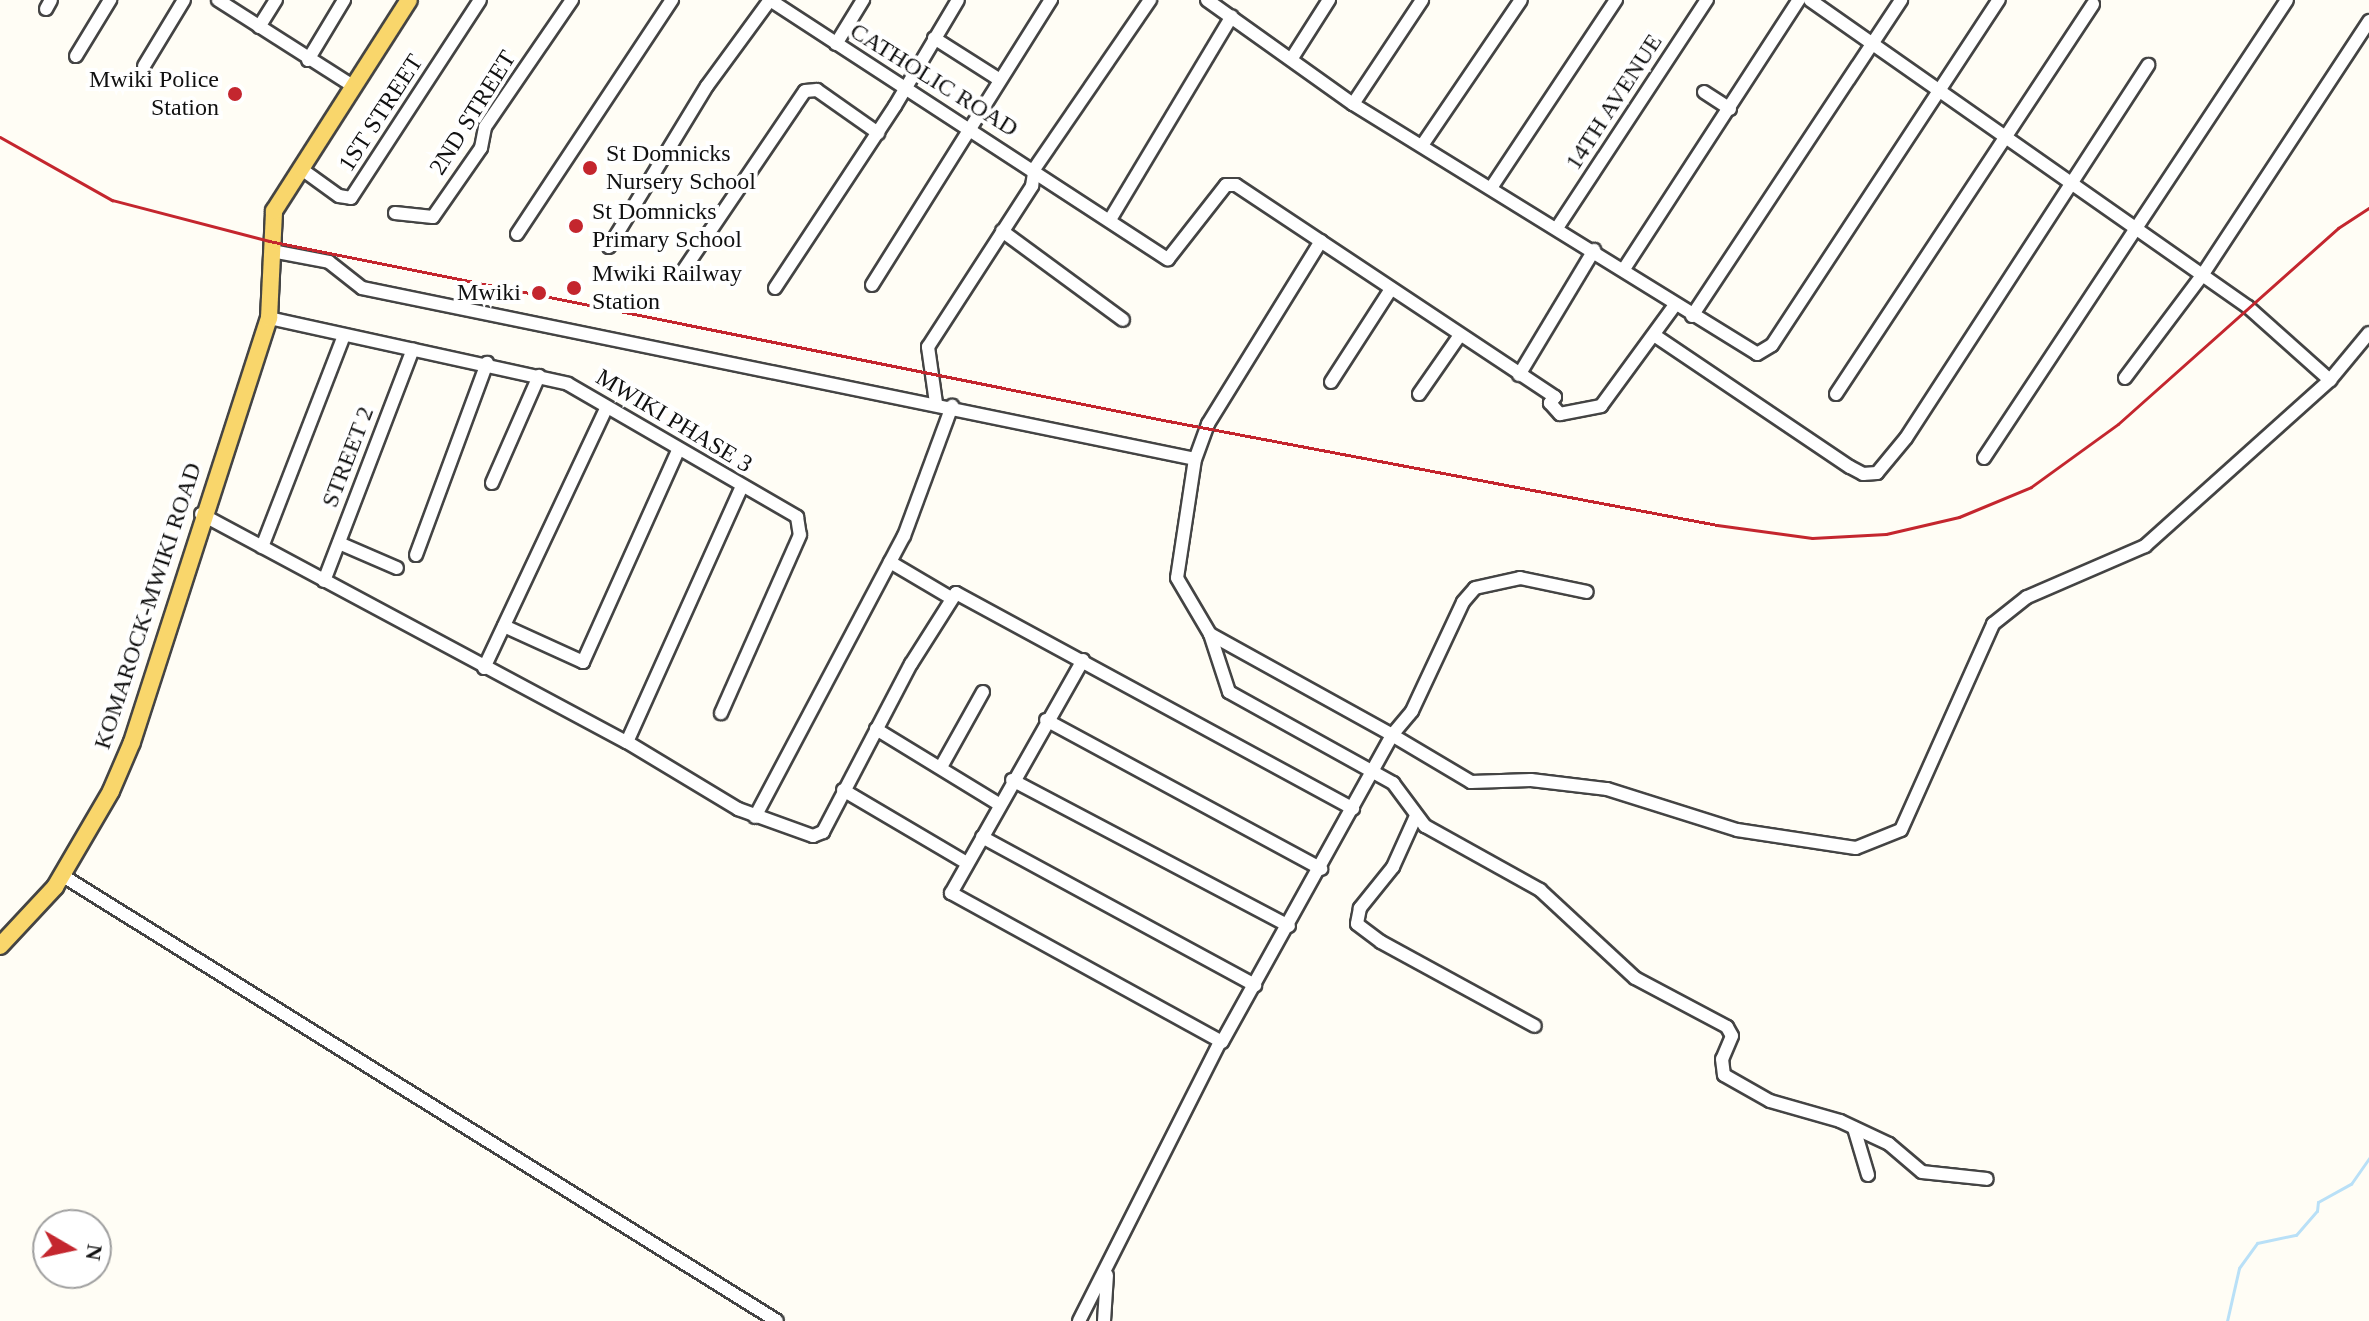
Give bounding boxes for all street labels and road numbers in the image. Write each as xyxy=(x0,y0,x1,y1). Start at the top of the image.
street label: CATHOLIC ROAD xyxy=(845,17,1023,143)
street label: 14TH AVENUE xyxy=(1559,28,1669,176)
street label: 2ND STREET xyxy=(424,46,522,180)
street label: 1ST STREET xyxy=(332,49,430,177)
street label: MWIKI PHASE 3 xyxy=(591,363,757,479)
street label: STREET 2 xyxy=(316,402,380,512)
street label: KOMAROCK-MWIKI ROAD xyxy=(88,459,208,753)

